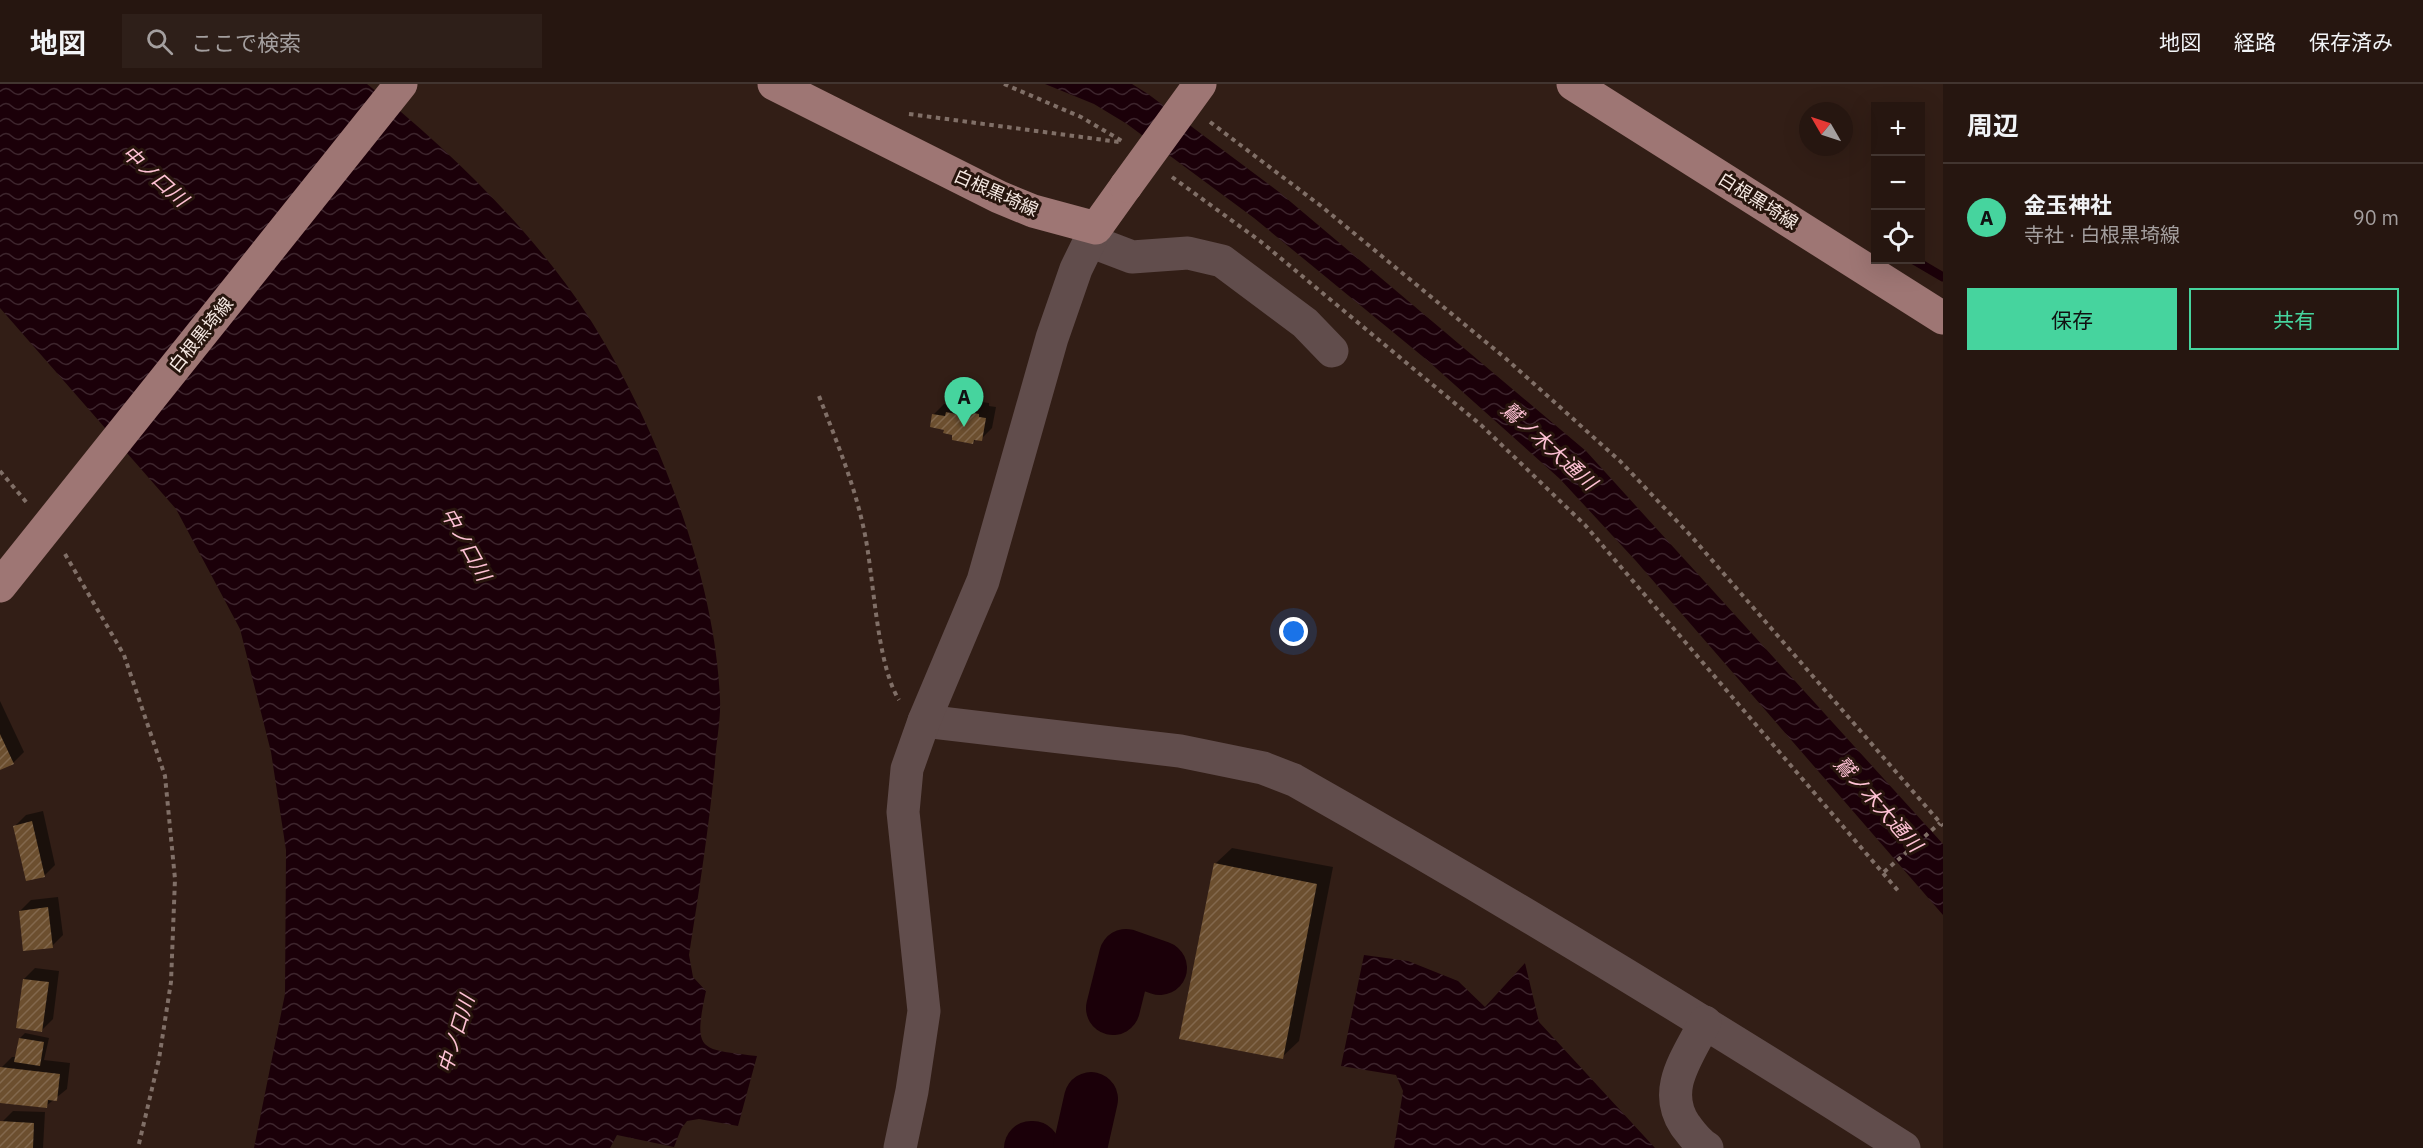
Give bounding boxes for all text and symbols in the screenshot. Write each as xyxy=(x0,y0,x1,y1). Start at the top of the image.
search box xyxy=(122,14,542,68)
text: 地図 xyxy=(30,24,86,61)
icon: search xyxy=(143,25,176,58)
text: ここで検索 xyxy=(191,28,301,57)
text: 地図 xyxy=(2159,28,2201,56)
text: 経路 xyxy=(2234,28,2276,56)
text: 保存済み xyxy=(2309,28,2393,56)
north arrow xyxy=(1799,102,1853,156)
map controls xyxy=(1871,102,1925,264)
button: + xyxy=(1871,102,1925,156)
text: 周辺 xyxy=(1967,108,2019,142)
water label: 中ノ口川 xyxy=(117,139,196,214)
button: − xyxy=(1871,156,1925,210)
street label: 白根黒埼線 xyxy=(950,164,1042,221)
street label: 白根黒埼線 xyxy=(1714,167,1803,234)
text: 金玉神社 xyxy=(2024,190,2112,219)
text: A xyxy=(1980,204,1993,231)
text: 90 m xyxy=(2353,204,2399,231)
button: locate xyxy=(1871,210,1925,264)
text: 寺社 · 白根黒埼線 xyxy=(2024,221,2180,248)
button: 保存 xyxy=(1967,288,2177,350)
button: 共有 xyxy=(2189,288,2399,350)
street label: 白根黒埼線 xyxy=(163,292,238,377)
pin: A xyxy=(944,378,984,427)
water label: 鷲ノ木大通川 xyxy=(1496,395,1604,497)
water label: 中ノ口川 xyxy=(435,502,499,587)
your location xyxy=(1279,617,1308,646)
water label: 鷲ノ木大通川 xyxy=(1828,750,1930,859)
water label: 中ノ口川 xyxy=(431,990,481,1076)

